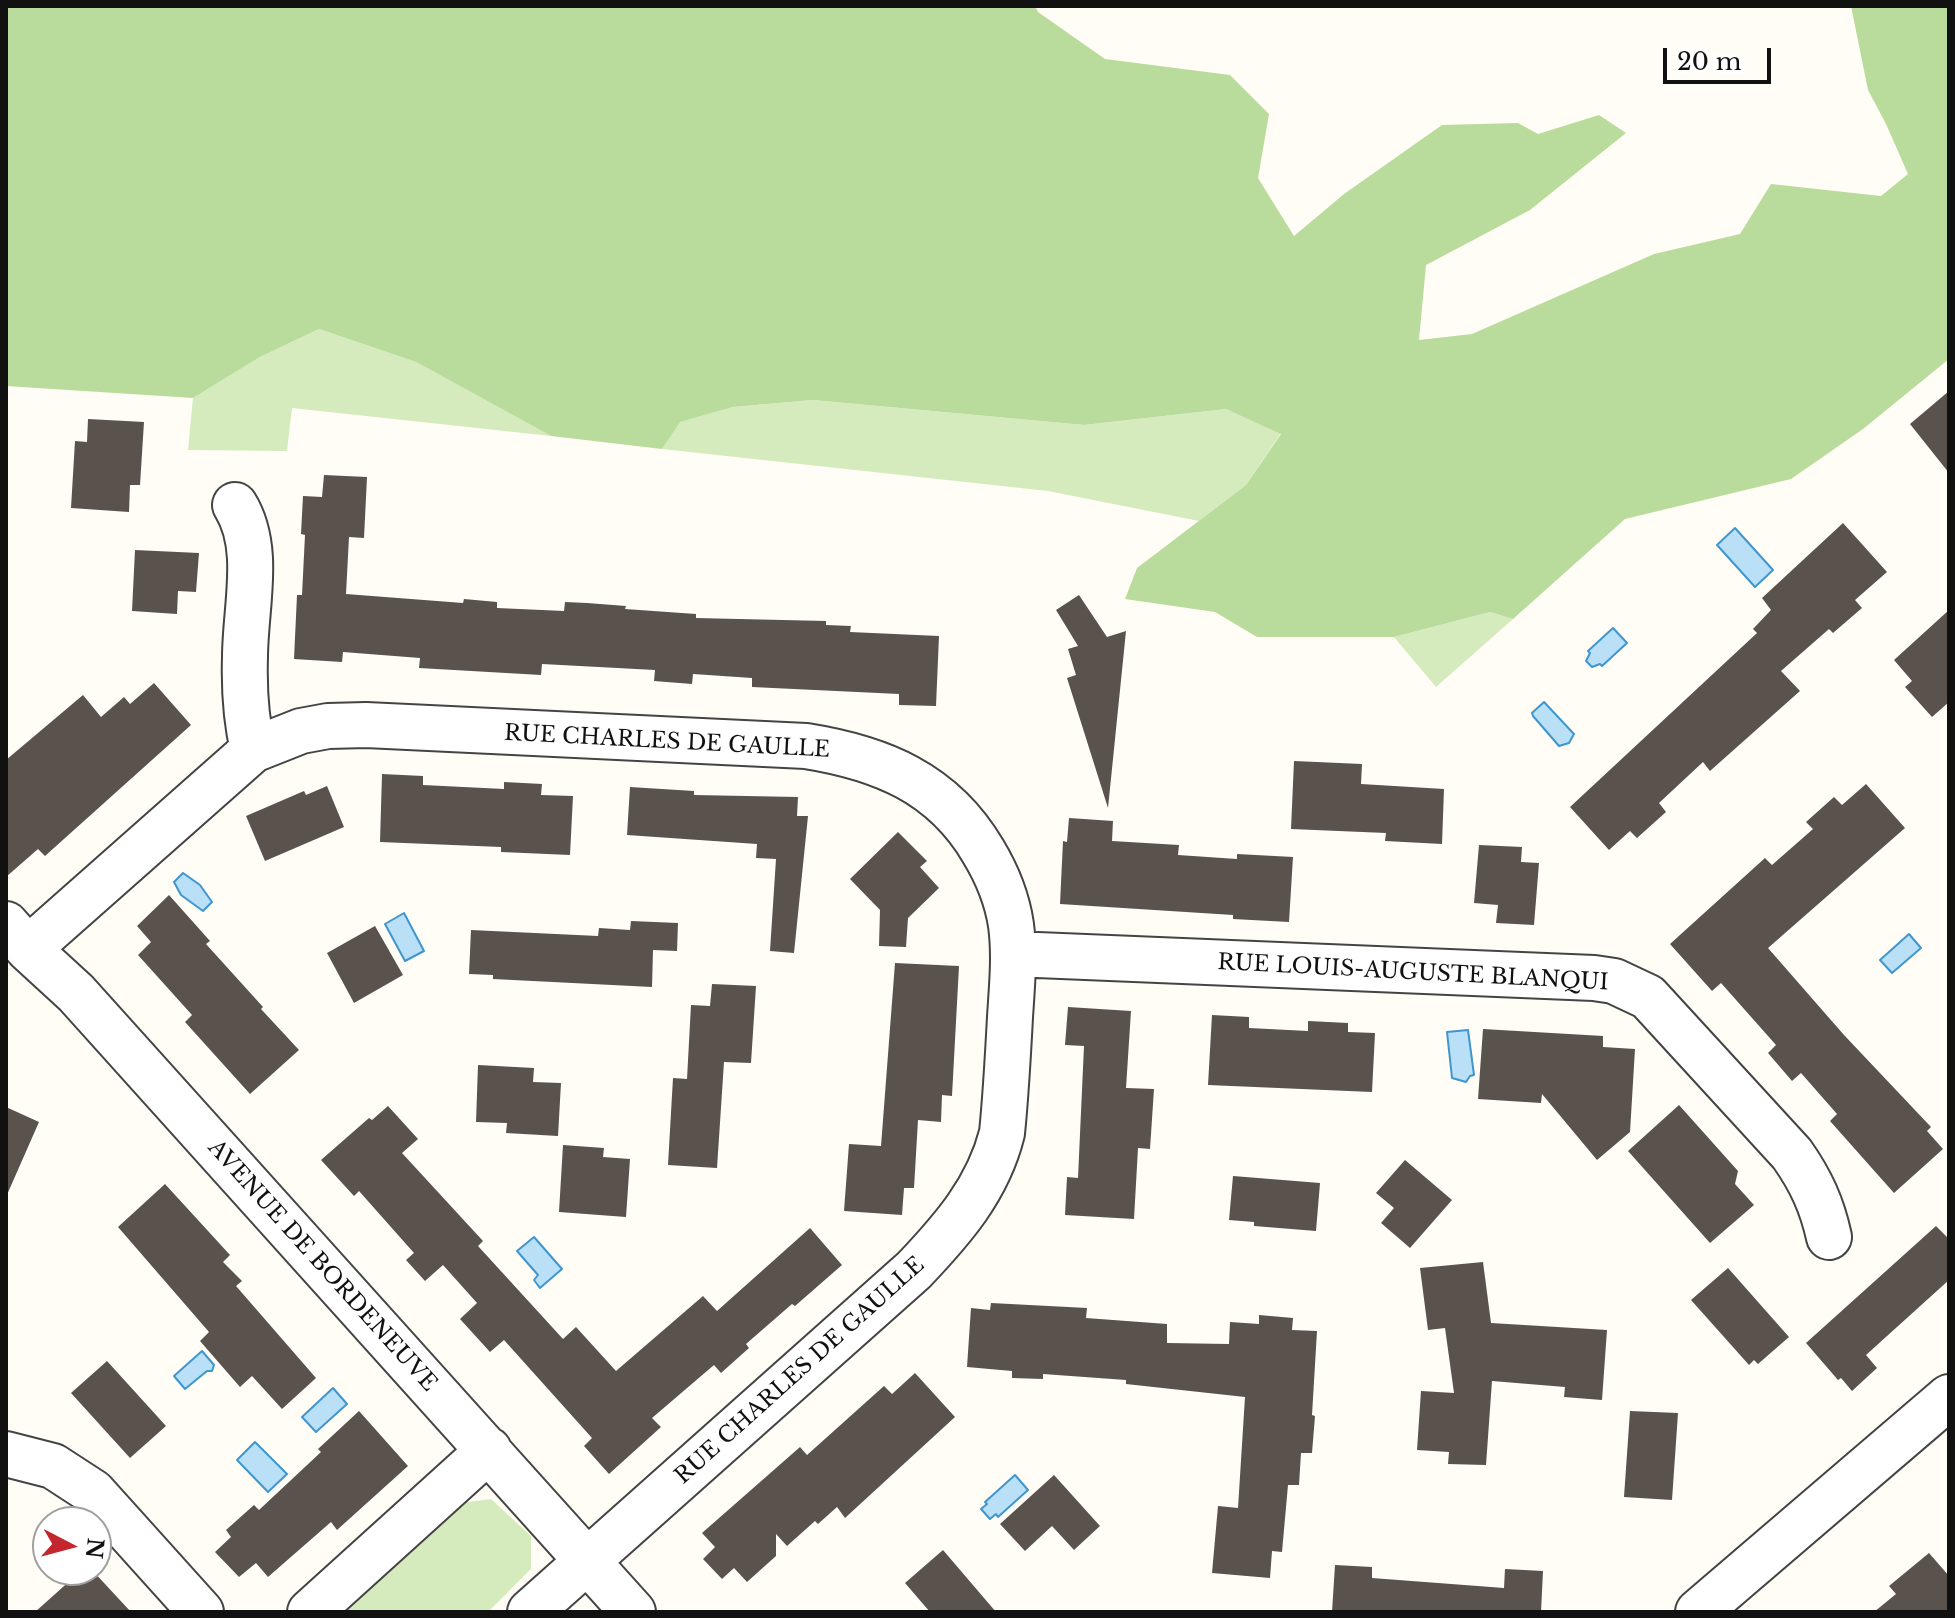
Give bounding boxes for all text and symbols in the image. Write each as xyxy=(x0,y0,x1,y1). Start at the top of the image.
scale bar xyxy=(1667,32,1775,82)
text: 20 m xyxy=(1677,47,1742,76)
street label: RUE CHARLES DE GAULLE xyxy=(503,720,831,764)
street label: RUE LOUIS-AUGUSTE BLANQUI xyxy=(1217,950,1609,996)
street label: AVENUE DE BORDENEUVE xyxy=(202,1135,442,1397)
street label: RUE CHARLES DE GAULLE xyxy=(670,1252,930,1490)
north arrow xyxy=(32,1506,112,1586)
text: N xyxy=(80,1537,109,1560)

